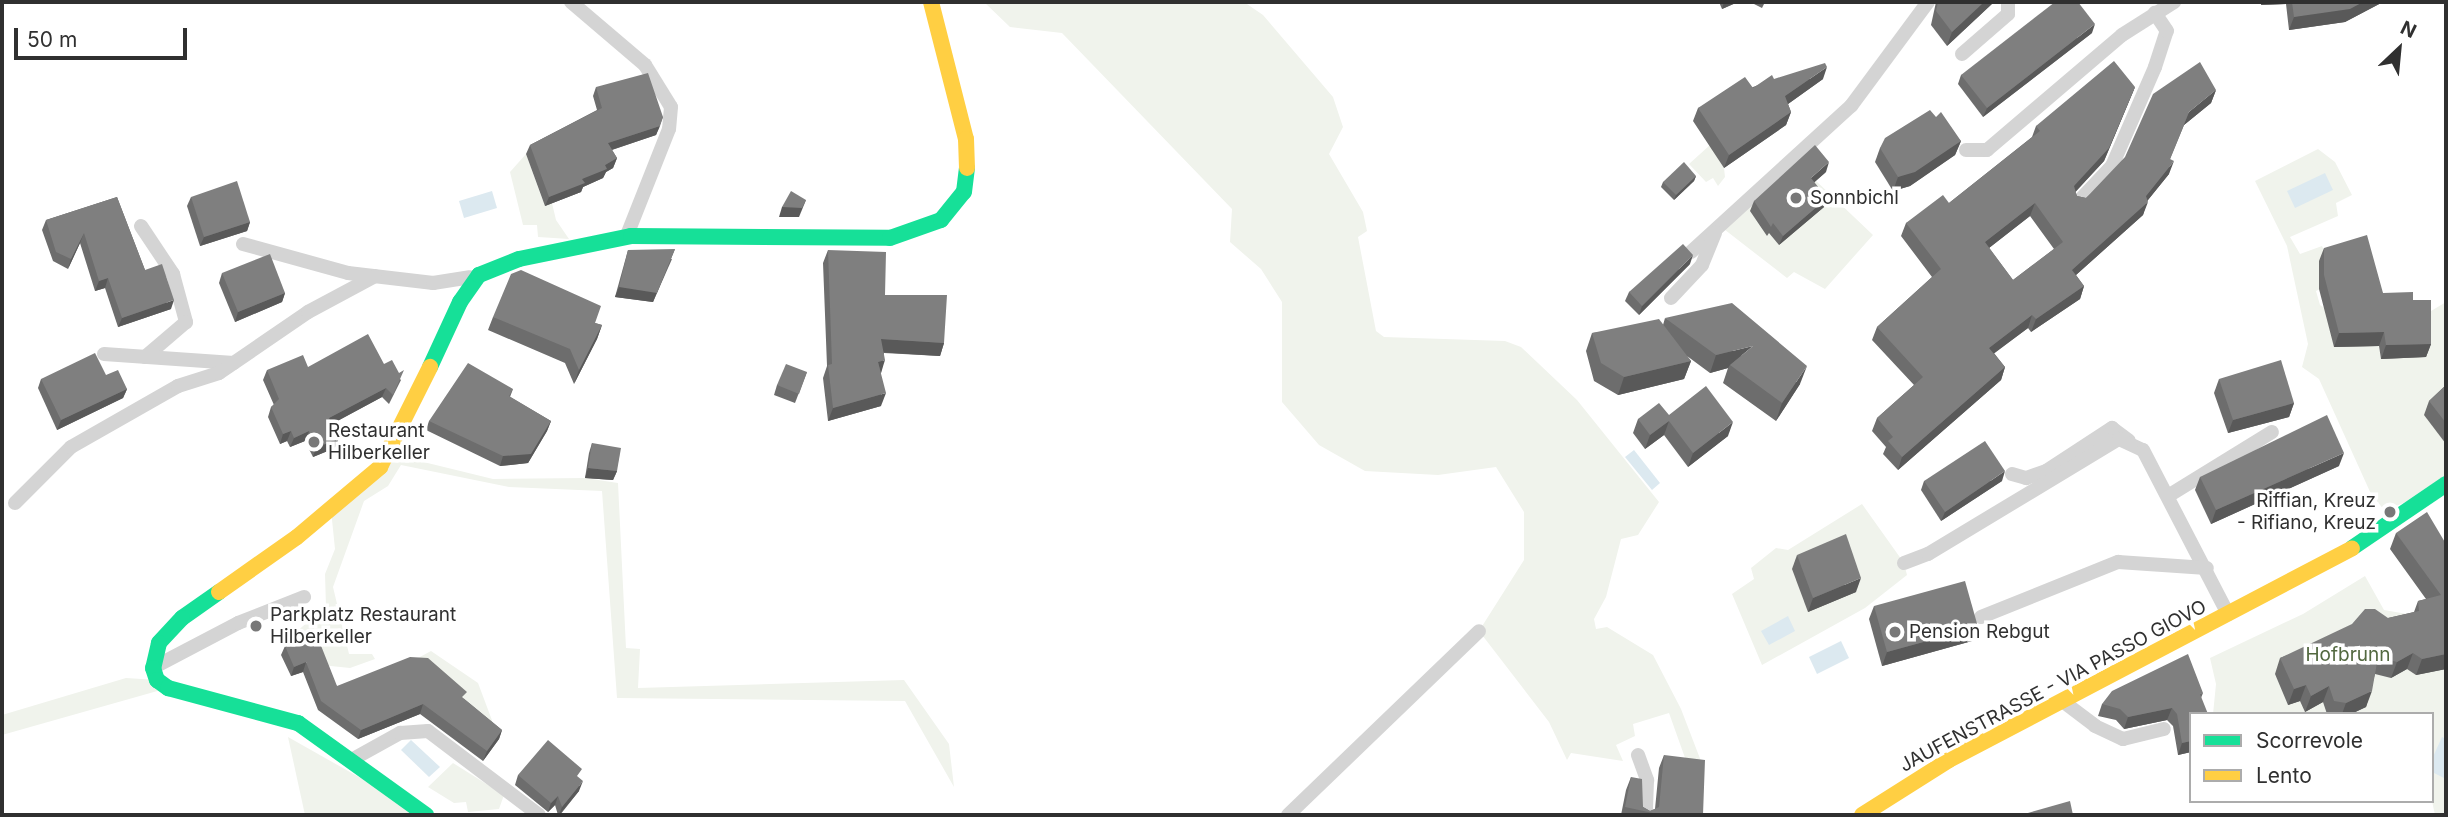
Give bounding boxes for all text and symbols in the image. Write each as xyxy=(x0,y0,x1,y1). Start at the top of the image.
scale bar xyxy=(18,14,191,58)
north arrow xyxy=(2364,14,2434,84)
text: N xyxy=(2397,16,2420,43)
text: 50 m xyxy=(27,27,77,52)
place label: Sonnbichl xyxy=(1810,187,1899,209)
marker: Sonnbichl xyxy=(1788,190,1804,206)
place label: Restaurant Hilberkeller xyxy=(328,420,430,464)
marker: Restaurant Hilberkeller xyxy=(306,434,322,450)
place label: Riffian, Kreuz - Rifiano, Kreuz xyxy=(2237,490,2376,534)
marker: Riffian, Kreuz - Rifiano, Kreuz xyxy=(2382,504,2398,520)
street label: JAUFENSTRASSE - VIA PASSO GIOVO xyxy=(1896,595,2210,777)
place label: Parkplatz Restaurant Hilberkeller xyxy=(270,604,456,648)
marker: Parkplatz Restaurant Hilberkeller xyxy=(248,618,264,634)
place label: Pension Rebgut xyxy=(1909,621,2050,643)
marker: Pension Rebgut xyxy=(1887,624,1903,640)
park label: Hofbrunn xyxy=(2305,644,2391,666)
legend xyxy=(2189,712,2434,803)
text: Scorrevole xyxy=(2256,728,2363,753)
text: Lento xyxy=(2256,763,2312,788)

